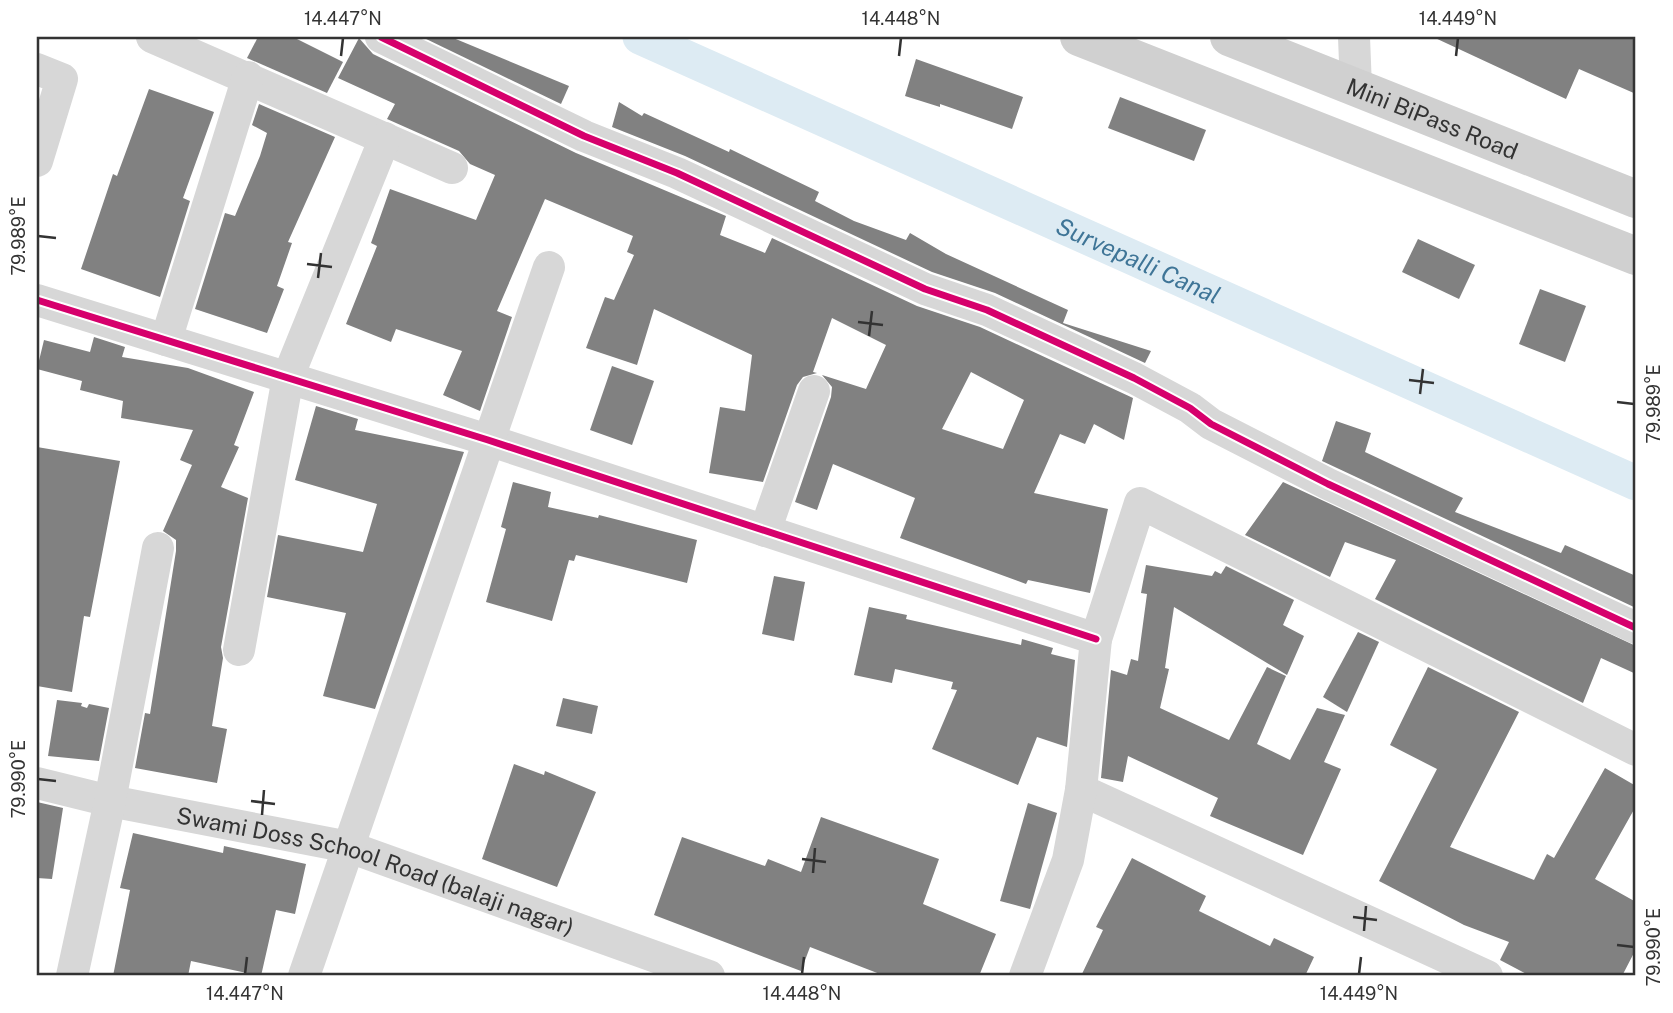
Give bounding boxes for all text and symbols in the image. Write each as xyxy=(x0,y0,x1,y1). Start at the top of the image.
text: 14.447°N xyxy=(304,8,382,29)
text: 14.448°N xyxy=(862,8,940,29)
text: 14.449°N xyxy=(1419,8,1497,29)
street label: Mini BiPass Road xyxy=(1343,72,1522,164)
text: 79.989°E xyxy=(8,196,29,276)
water label: Survepalli Canal xyxy=(1052,211,1225,309)
text: 79.989°E xyxy=(1643,364,1664,444)
text: 79.990°E xyxy=(8,740,29,818)
street label: Swami Doss School Road (balaji nagar) xyxy=(174,801,578,940)
text: 79.990°E xyxy=(1643,908,1664,986)
text: 14.447°N xyxy=(206,983,284,1004)
text: 14.448°N xyxy=(763,983,841,1004)
text: 14.449°N xyxy=(1320,983,1398,1004)

